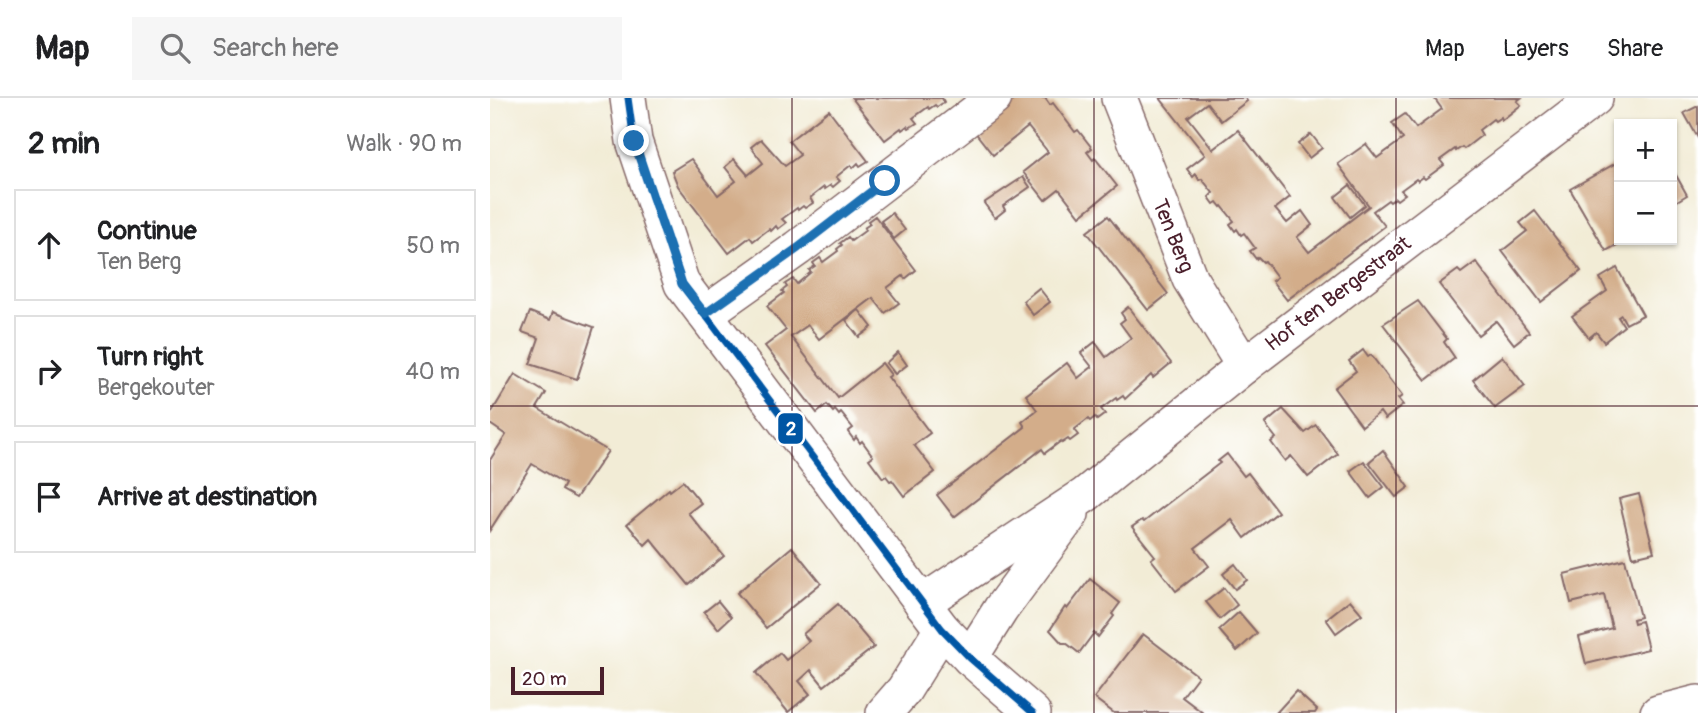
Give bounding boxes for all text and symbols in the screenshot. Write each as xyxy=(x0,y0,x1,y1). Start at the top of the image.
search box xyxy=(132,17,622,80)
text: Map xyxy=(35,28,90,69)
icon: search xyxy=(156,29,194,67)
text: Search here xyxy=(212,32,339,64)
text: Map xyxy=(1425,34,1465,63)
text: Layers xyxy=(1503,34,1569,63)
text: Share xyxy=(1607,34,1663,63)
map controls xyxy=(1614,119,1677,245)
button: + xyxy=(1614,119,1677,182)
text: 2 min xyxy=(28,125,100,162)
route end xyxy=(618,125,649,156)
text: Walk · 90 m xyxy=(346,129,462,158)
route start xyxy=(869,165,900,196)
button: − xyxy=(1614,182,1677,245)
street label: Ten Berg xyxy=(1146,195,1200,277)
text: Continue xyxy=(97,215,197,247)
icon: ahead xyxy=(30,226,68,264)
street label: Hof ten Bergestraat xyxy=(1260,230,1417,358)
text: 50 m xyxy=(406,231,460,260)
text: Ten Berg xyxy=(97,247,181,276)
text: Turn right xyxy=(97,341,203,373)
icon: right xyxy=(30,352,68,390)
text: 40 m xyxy=(406,357,460,386)
text: Bergekouter xyxy=(97,373,215,402)
line badge: 2 xyxy=(777,412,804,445)
text: 2 xyxy=(786,417,797,441)
icon: arrive xyxy=(30,478,68,516)
text: Arrive at destination xyxy=(97,481,317,513)
scale bar xyxy=(511,664,604,696)
text: 20 m xyxy=(522,667,567,691)

